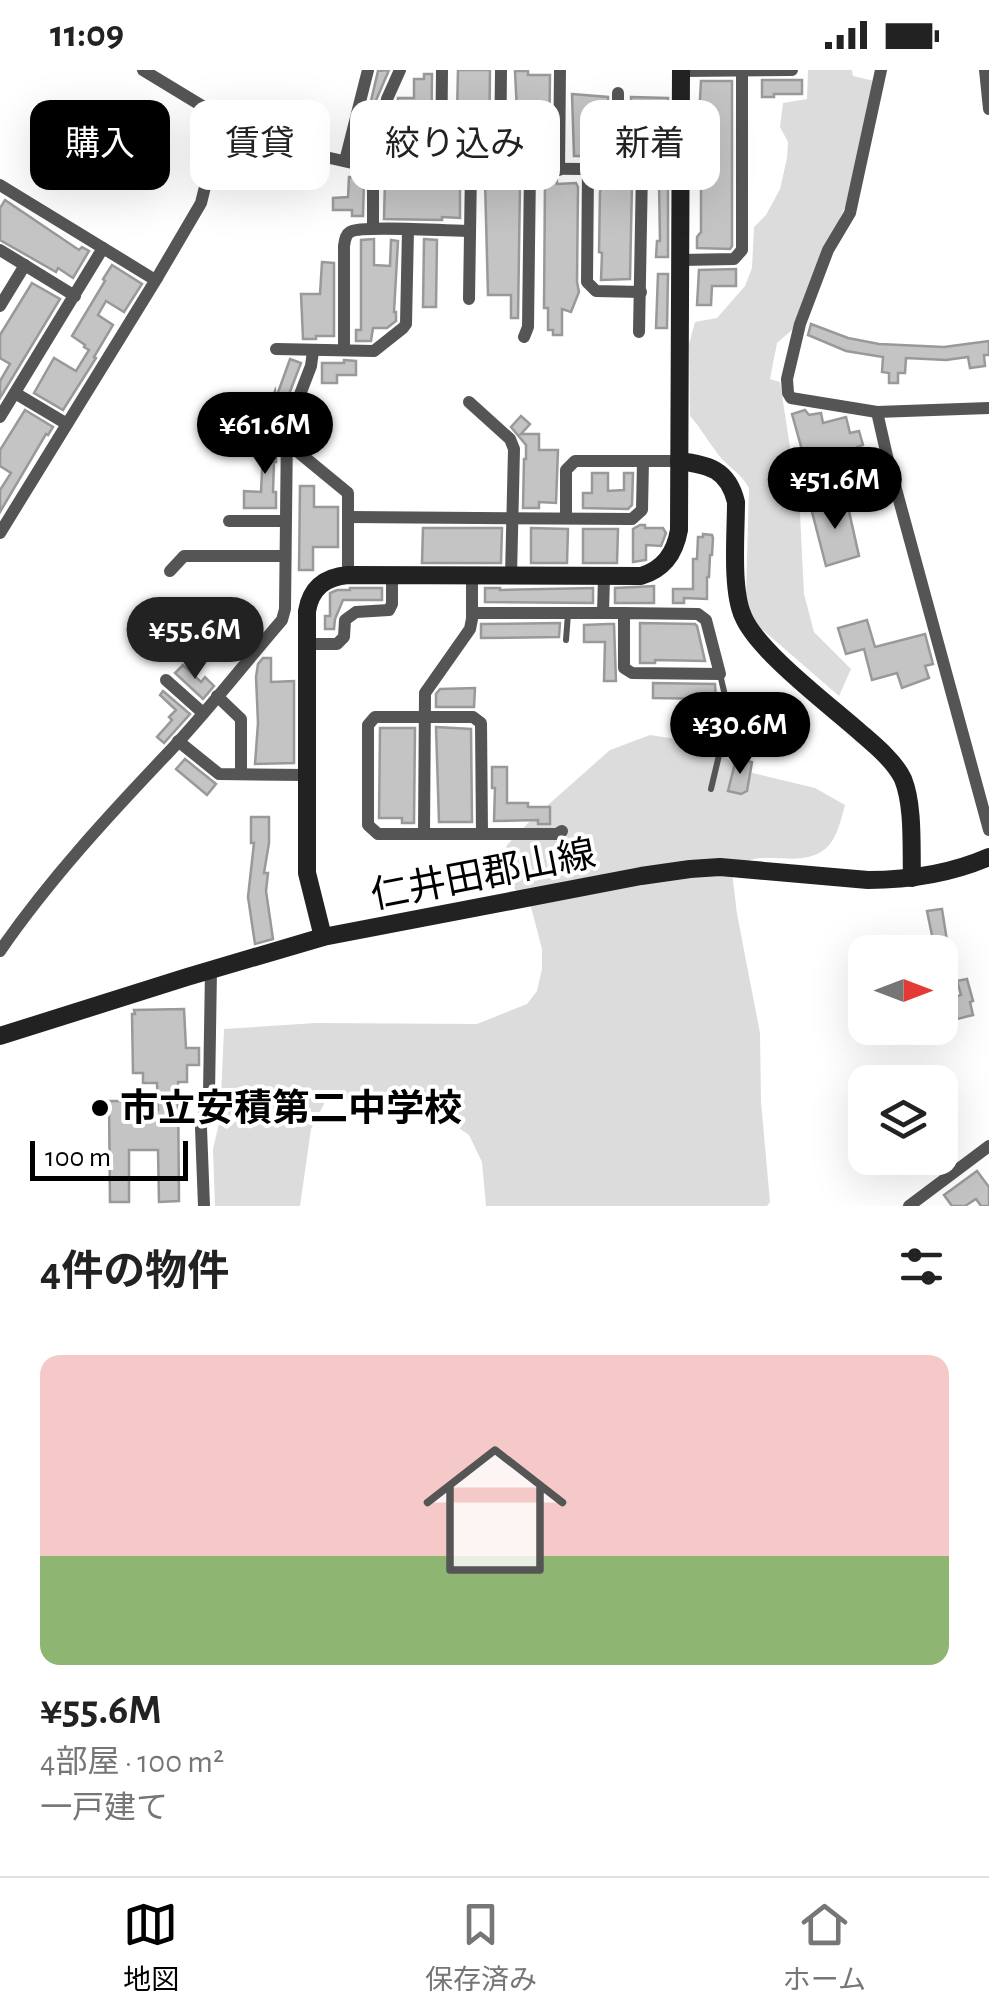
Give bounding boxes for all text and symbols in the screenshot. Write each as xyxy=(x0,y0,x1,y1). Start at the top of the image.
text: 11:09 xyxy=(50,16,124,54)
chip: 購入 xyxy=(30,100,170,190)
chip: 賃貸 xyxy=(190,100,330,190)
chip: 絞り込み xyxy=(350,100,560,190)
chip: 新着 xyxy=(580,100,720,190)
pin: ¥61.6M xyxy=(184,392,346,477)
text: ¥61.6M xyxy=(219,408,311,440)
pin: ¥51.6M xyxy=(754,447,916,532)
text: ¥51.6M xyxy=(790,463,880,495)
pin: ¥55.6M xyxy=(114,597,276,682)
text: ¥55.6M xyxy=(149,613,241,645)
pin: ¥30.6M xyxy=(659,692,821,777)
text: ¥30.6M xyxy=(692,708,788,740)
street label: 仁井田郡山線 xyxy=(367,834,599,916)
north arrow xyxy=(848,935,958,1045)
map controls xyxy=(848,935,958,1175)
button: layers xyxy=(848,1065,958,1175)
place label: 市立安積第二中学校 xyxy=(120,1088,462,1129)
marker: 市立安積第二中学校 xyxy=(89,1097,111,1119)
scale bar xyxy=(30,1136,188,1180)
text: 100 m xyxy=(45,1144,111,1172)
icon: filters xyxy=(894,1239,949,1294)
text: 4件の物件 xyxy=(40,1251,229,1293)
icon: home xyxy=(405,1420,585,1600)
text: ¥55.6M xyxy=(40,1689,162,1731)
text: 4部屋 · 100 m² xyxy=(40,1746,224,1778)
text: 一戸建て xyxy=(40,1792,168,1824)
tab: 地図 xyxy=(123,1897,179,1998)
tab: 保存済み xyxy=(425,1897,537,1998)
tab: ホーム xyxy=(783,1897,866,1998)

